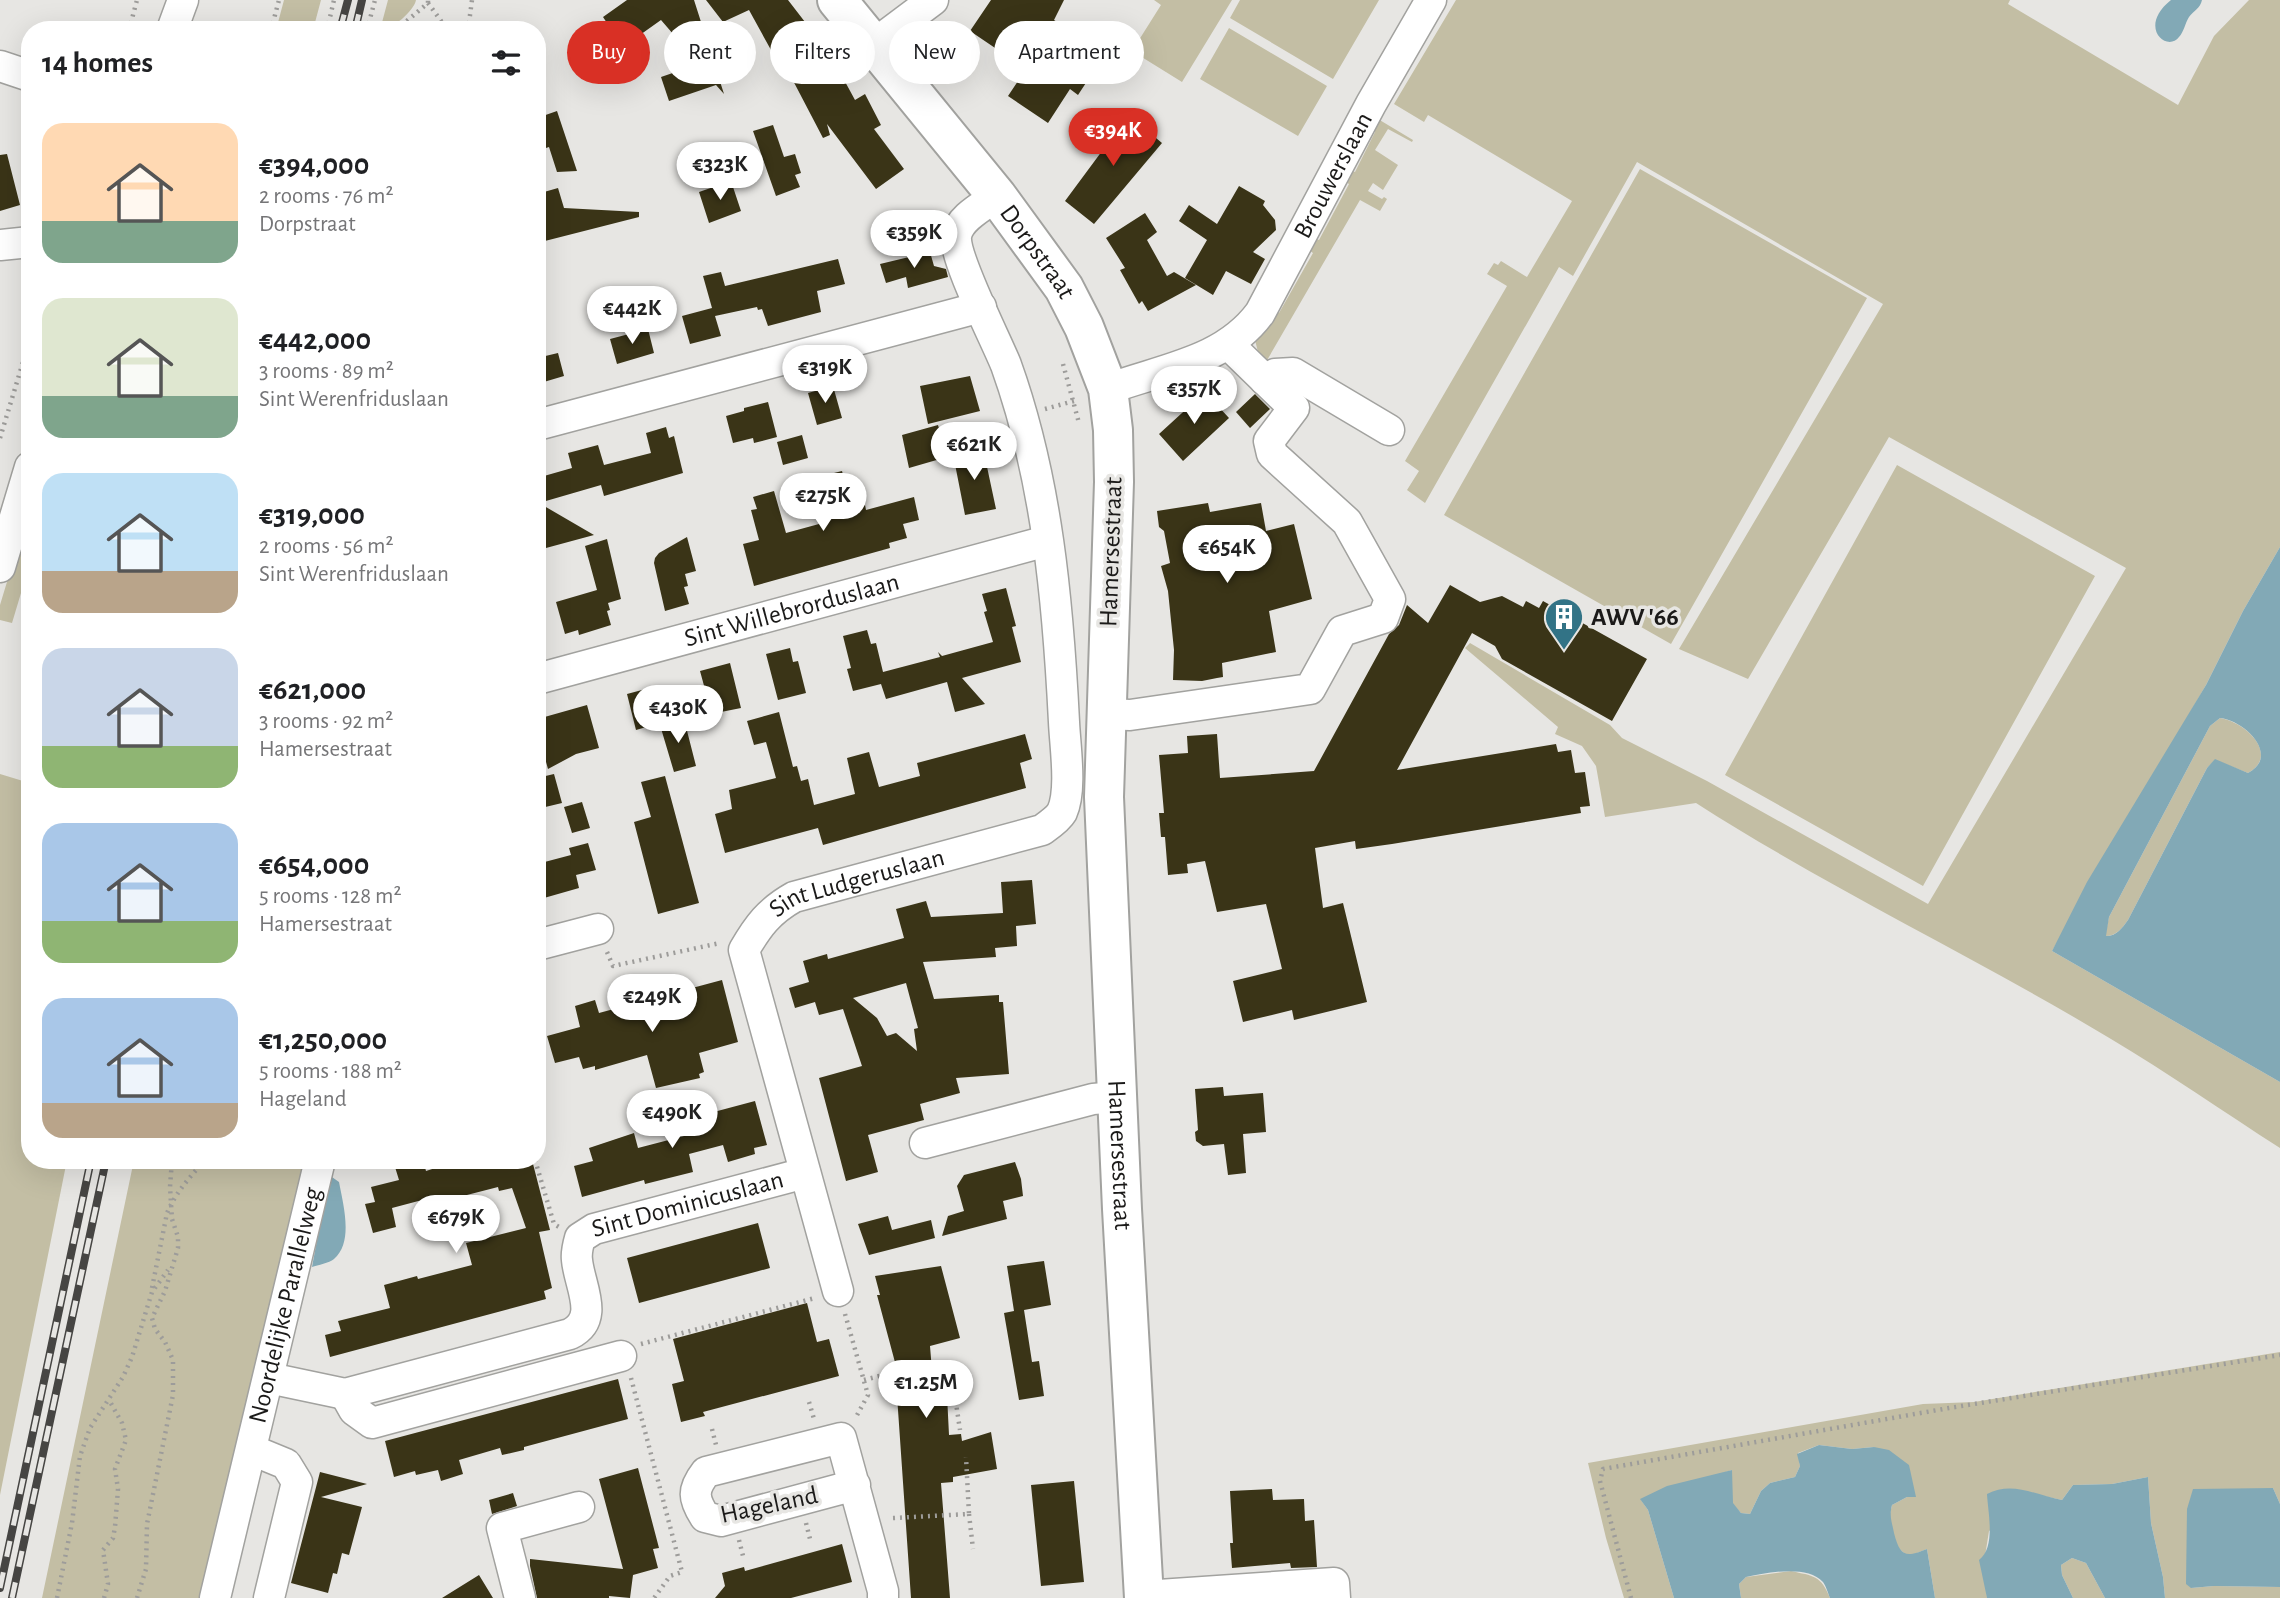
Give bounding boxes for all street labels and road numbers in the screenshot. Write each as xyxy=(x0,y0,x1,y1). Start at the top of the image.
street label: Brouwerslaan xyxy=(1289,108,1377,243)
street label: Dorpstraat xyxy=(995,200,1080,303)
street label: Hamersestraat xyxy=(1095,476,1127,628)
street label: Sint Willebrorduslaan xyxy=(682,569,902,652)
street label: Sint Ludgeruslaan xyxy=(764,844,947,922)
street label: Hamersestraat xyxy=(1103,1079,1136,1231)
street label: Sint Dominicuslaan xyxy=(589,1166,786,1242)
street label: Noordelijke Parallelweg xyxy=(244,1185,326,1426)
street label: Hageland xyxy=(718,1482,820,1528)

